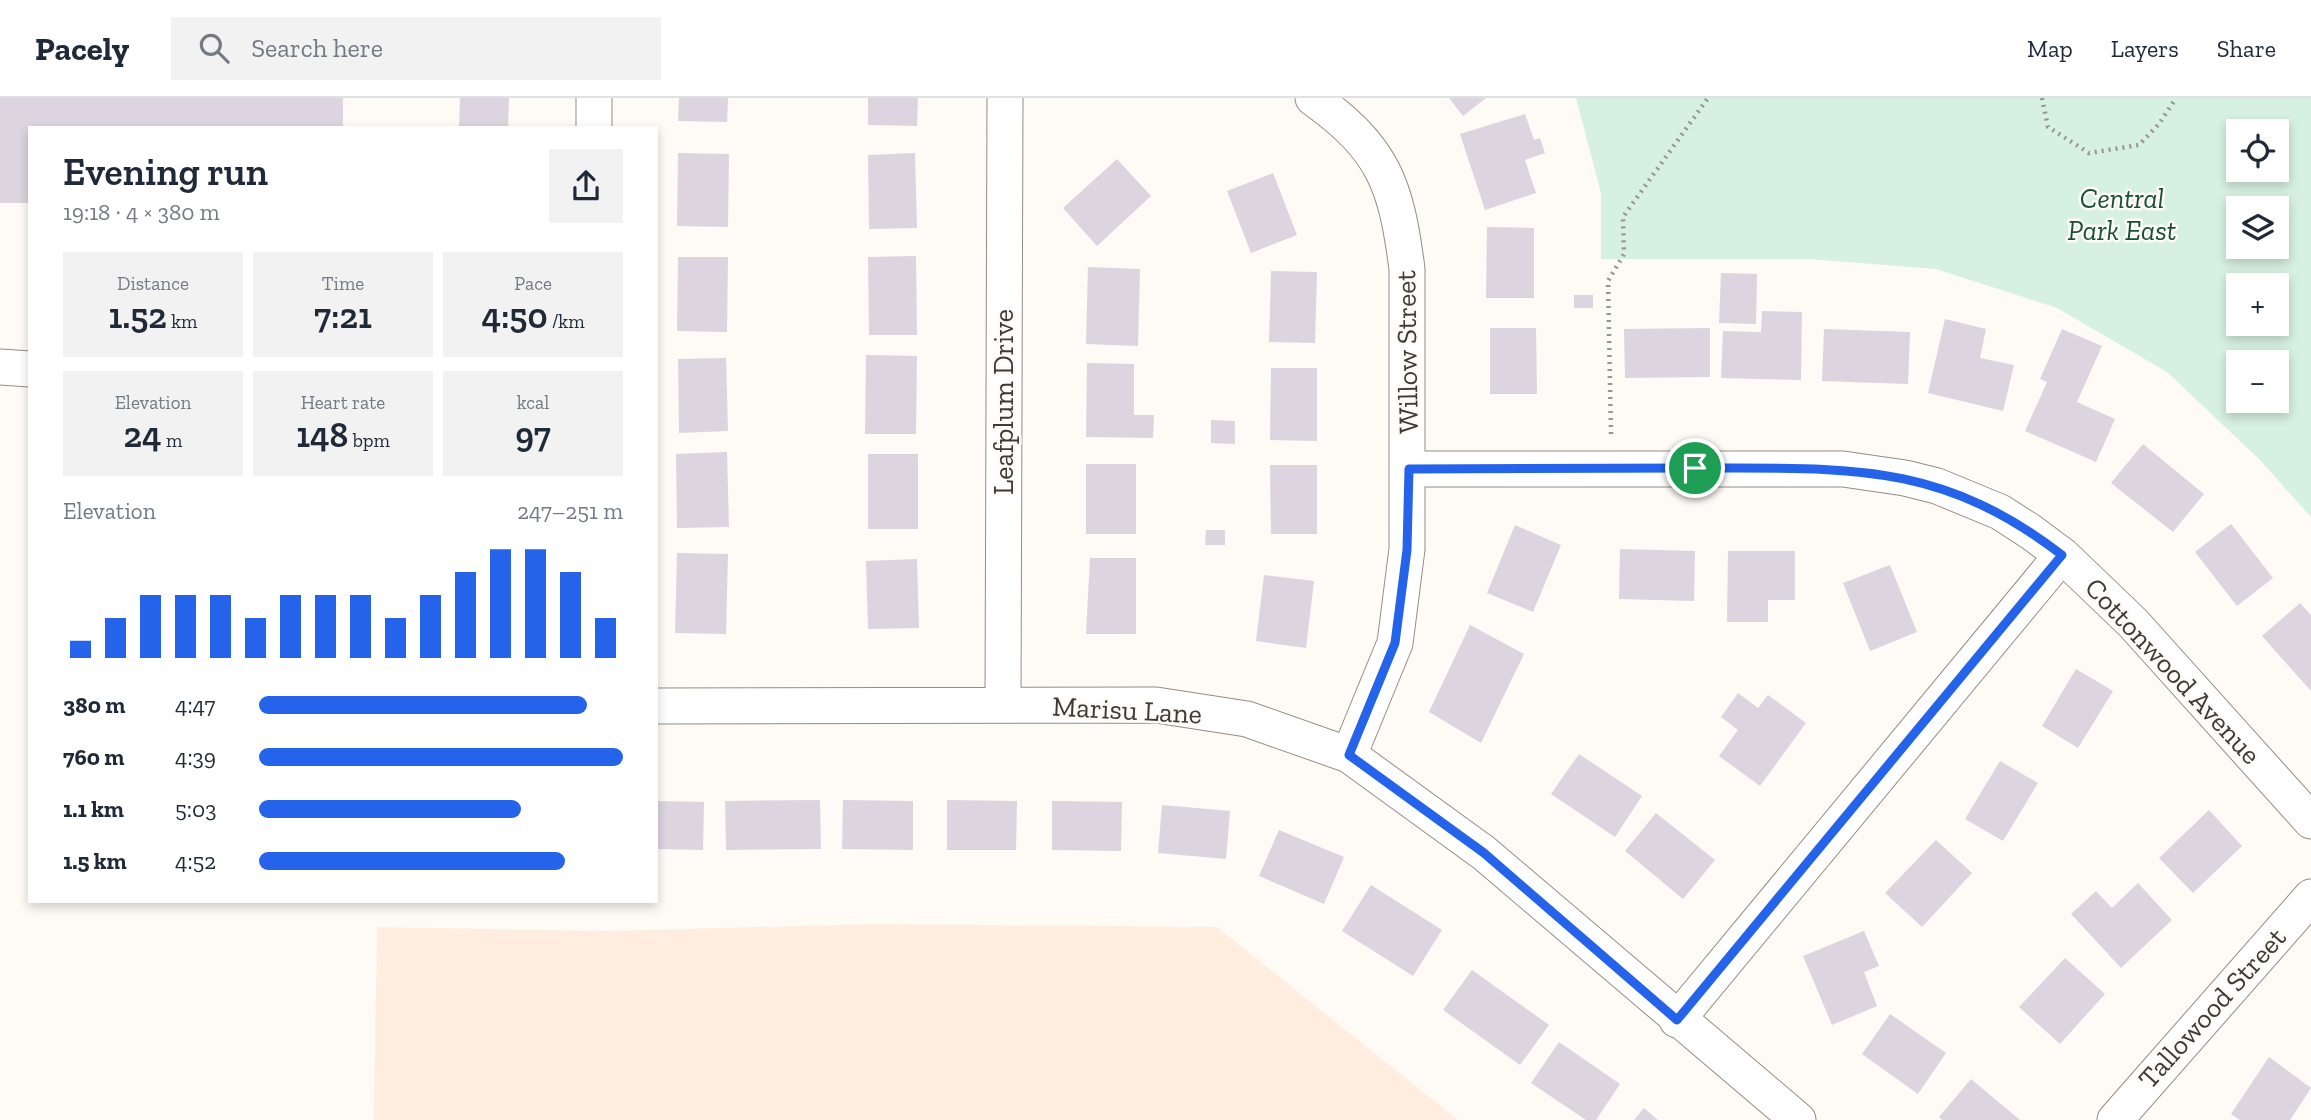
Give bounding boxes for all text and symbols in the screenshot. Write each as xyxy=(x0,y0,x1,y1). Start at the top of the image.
search box xyxy=(171,17,661,80)
text: Pacely xyxy=(35,29,129,68)
icon: search xyxy=(195,29,233,67)
text: Search here xyxy=(251,32,383,64)
text: Map xyxy=(2027,34,2073,63)
text: Layers xyxy=(2111,34,2179,63)
text: Share xyxy=(2217,34,2276,63)
map controls xyxy=(2226,119,2289,413)
button: locate xyxy=(2226,119,2289,182)
text: Evening run xyxy=(63,149,268,195)
button: share xyxy=(549,149,623,223)
park label: Central Park East xyxy=(2068,182,2177,247)
button: layers xyxy=(2226,196,2289,259)
text: 19:18 · 4 × 380 m xyxy=(63,198,220,226)
street label: Willow Street xyxy=(1389,269,1425,434)
text: Distance xyxy=(117,272,189,295)
text: Time xyxy=(322,272,364,295)
text: Pace xyxy=(514,272,552,295)
button: + xyxy=(2226,273,2289,336)
text: 1.52 xyxy=(109,295,167,337)
text: 7:21 xyxy=(314,295,372,337)
text: 4:50 xyxy=(481,295,548,337)
street label: Leafplum Drive xyxy=(987,309,1020,495)
text: km xyxy=(167,310,197,333)
text: /km xyxy=(548,310,585,333)
button: − xyxy=(2226,350,2289,413)
text: Elevation xyxy=(115,391,191,414)
text: Heart rate xyxy=(301,391,385,414)
text: kcal xyxy=(517,391,549,414)
text: 24 xyxy=(124,414,162,456)
text: 148 xyxy=(296,414,348,456)
text: 97 xyxy=(515,414,551,456)
text: m xyxy=(162,429,182,452)
text: bpm xyxy=(348,429,390,452)
pin xyxy=(1665,438,1725,498)
icon: arrive xyxy=(1676,449,1714,487)
text: Elevation xyxy=(63,497,156,525)
text: 247–251 m xyxy=(517,497,623,525)
street label: Cottonwood Avenue xyxy=(2078,571,2268,771)
street label: Marisu Lane xyxy=(1051,690,1203,730)
text: 380 m xyxy=(63,691,125,719)
text: 4:47 xyxy=(175,691,215,719)
text: 760 m xyxy=(63,743,124,771)
text: 4:39 xyxy=(175,743,216,771)
text: 1.1 km xyxy=(63,795,124,823)
text: 5:03 xyxy=(175,795,216,823)
text: 1.5 km xyxy=(63,847,127,875)
text: 4:52 xyxy=(175,847,216,875)
street label: Tallowood Street xyxy=(2131,921,2293,1095)

